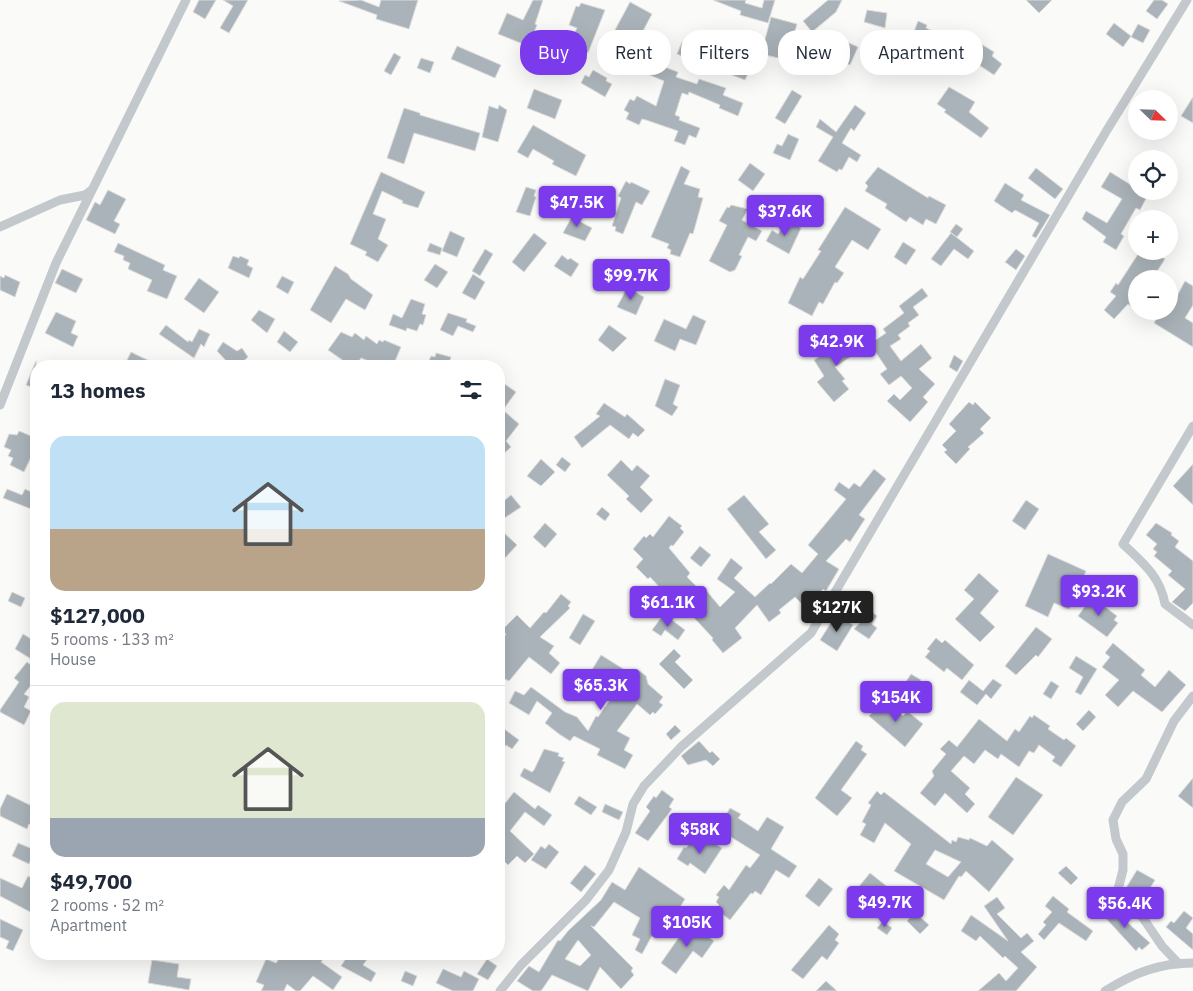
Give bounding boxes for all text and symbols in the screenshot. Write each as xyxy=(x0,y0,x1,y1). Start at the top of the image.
chip: Buy xyxy=(520,30,587,75)
chip: Rent xyxy=(597,30,671,75)
chip: Filters xyxy=(681,30,768,75)
chip: New xyxy=(778,30,850,75)
chip: Apartment xyxy=(860,30,983,75)
north arrow xyxy=(1128,90,1178,140)
map controls xyxy=(1128,90,1178,320)
button: locate xyxy=(1128,150,1178,200)
pin: $47.5K xyxy=(536,186,618,228)
text: $47.5K xyxy=(550,192,604,212)
pin: $37.6K xyxy=(744,194,826,237)
text: $37.6K xyxy=(758,201,812,221)
button: + xyxy=(1128,210,1178,260)
pin: $99.7K xyxy=(590,258,672,301)
text: $99.7K xyxy=(604,265,658,285)
button: − xyxy=(1128,270,1178,320)
pin: $42.9K xyxy=(796,324,878,367)
text: $42.9K xyxy=(810,331,864,351)
text: 13 homes xyxy=(50,376,146,404)
icon: filters xyxy=(457,376,485,404)
icon: home xyxy=(223,469,313,559)
pin: $93.2K xyxy=(1058,574,1140,617)
text: $93.2K xyxy=(1072,581,1126,601)
pin: $61.1K xyxy=(627,586,709,628)
pin: $127K xyxy=(802,590,872,633)
text: $61.1K xyxy=(641,592,695,612)
text: $127K xyxy=(812,597,862,617)
text: $127,000 xyxy=(50,601,145,629)
text: 5 rooms · 133 m² xyxy=(50,629,174,649)
text: House xyxy=(50,649,96,669)
pin: $65.3K xyxy=(560,668,642,711)
text: $65.3K xyxy=(574,675,628,695)
pin: $154K xyxy=(861,680,931,723)
text: $154K xyxy=(871,687,921,707)
icon: home xyxy=(223,734,313,824)
pin: $58K xyxy=(670,812,730,855)
text: $58K xyxy=(680,819,720,839)
text: $49,700 xyxy=(50,867,132,895)
pin: $49.7K xyxy=(844,886,926,928)
pin: $56.4K xyxy=(1084,886,1166,929)
text: $49.7K xyxy=(858,892,912,912)
text: $56.4K xyxy=(1098,893,1152,913)
text: 2 rooms · 52 m² xyxy=(50,895,164,915)
pin: $105K xyxy=(652,906,722,948)
text: $105K xyxy=(662,912,712,932)
text: Apartment xyxy=(50,915,127,935)

